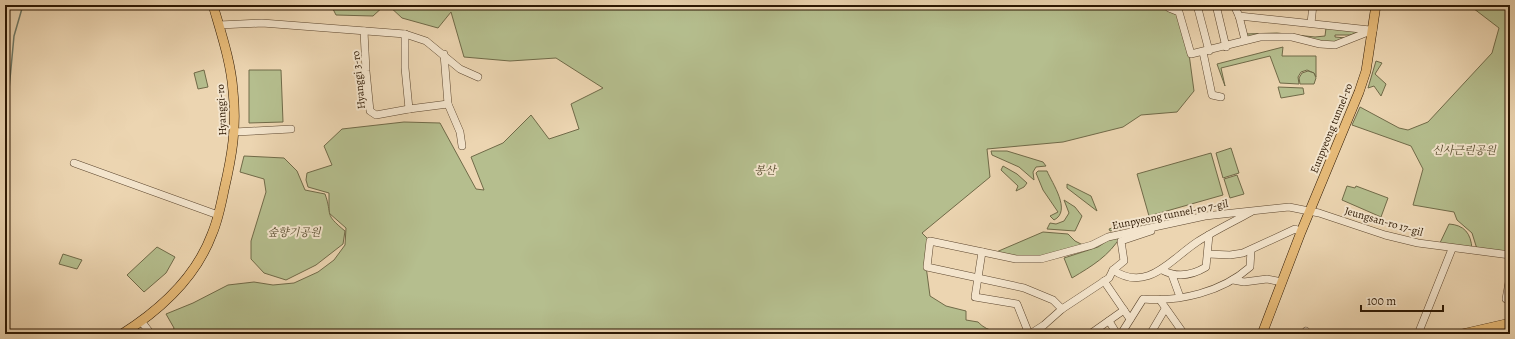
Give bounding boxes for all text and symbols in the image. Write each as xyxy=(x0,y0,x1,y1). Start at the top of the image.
street label: Hyanggi 3-ro xyxy=(348,50,369,110)
street label: Eunpyeong tunnel-ro xyxy=(1307,81,1357,175)
street label: Hyanggi-ro xyxy=(213,83,230,136)
park label: 신사근린공원 xyxy=(1432,143,1497,158)
park label: 봉산 xyxy=(754,163,777,178)
street label: Eunpyeong tunnel-ro 7-gil xyxy=(1111,196,1230,233)
street label: Jeungsan-ro 17-gil xyxy=(1343,203,1425,240)
park label: 숲향기공원 xyxy=(267,225,322,240)
scale bar xyxy=(1361,287,1443,313)
text: 100 m xyxy=(1367,293,1396,309)

